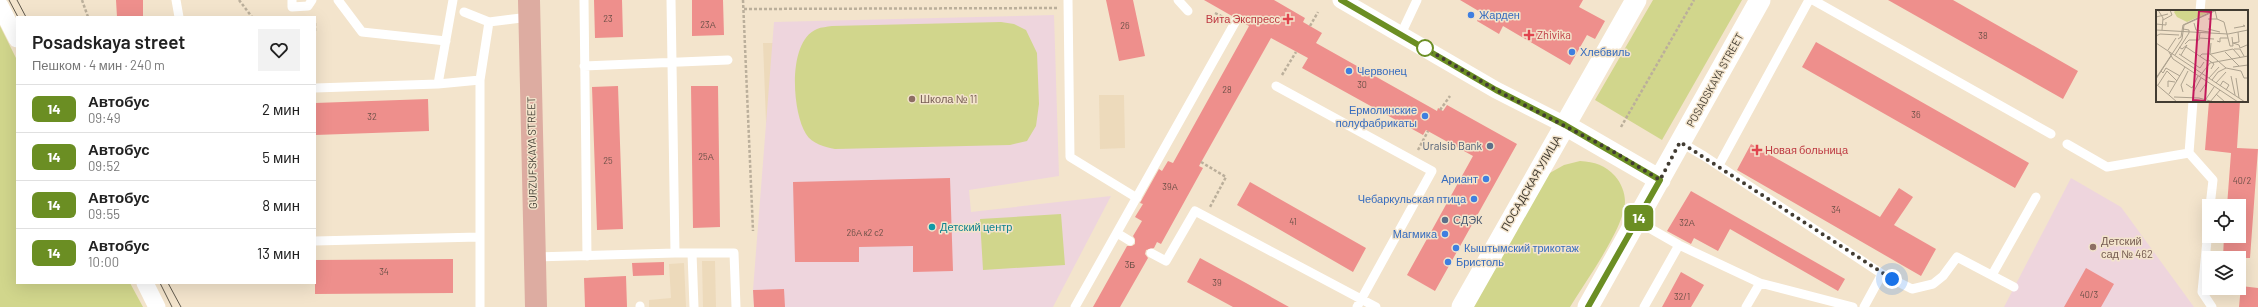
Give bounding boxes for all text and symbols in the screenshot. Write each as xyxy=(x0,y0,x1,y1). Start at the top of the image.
place label: Жарден xyxy=(1479,8,1520,21)
marker: Жарден xyxy=(1466,10,1476,20)
inset map xyxy=(2156,10,2248,102)
place label: Вита Экспресс xyxy=(1206,12,1280,25)
house number: 23 xyxy=(603,13,613,24)
marker: Вита Экспресс xyxy=(1283,14,1293,24)
house number: 23А xyxy=(700,19,716,30)
house number: 26 xyxy=(1120,20,1130,31)
place label: Zhivika xyxy=(1537,28,1571,41)
button: heart xyxy=(258,29,300,71)
text: Posadskaya street xyxy=(32,30,185,53)
marker: Zhivika xyxy=(1524,30,1534,40)
street label: POSADSKAYA STREET xyxy=(1683,30,1746,129)
house number: 38 xyxy=(1978,30,1988,41)
unlabelled marker xyxy=(1416,39,1434,57)
place label: Хлебвиль xyxy=(1580,45,1630,58)
marker: Хлебвиль xyxy=(1567,47,1577,57)
text: Пешком · 4 мин · 240 m xyxy=(32,57,165,73)
place label: Червонец xyxy=(1357,64,1408,77)
marker: Червонец xyxy=(1344,66,1354,76)
house number: 30 xyxy=(1357,79,1367,90)
house number: 28 xyxy=(1222,84,1232,95)
text: Автобус xyxy=(88,92,150,110)
place label: Школа № 11 xyxy=(920,92,977,105)
marker: Школа № 11 xyxy=(907,94,917,104)
street label: GURZUFSKAYA STREET xyxy=(524,97,539,209)
text: 14 xyxy=(47,100,61,117)
text: 2 мин xyxy=(262,100,300,118)
place label: Ермолинские полуфабрикаты xyxy=(1336,103,1417,129)
house number: 36 xyxy=(1911,109,1921,120)
text: 09:49 xyxy=(88,110,120,126)
house number: 32 xyxy=(367,111,377,122)
marker: Ермолинские полуфабрикаты xyxy=(1420,111,1430,121)
street label: ПОСАДСКАЯ УЛИЦА xyxy=(1498,132,1564,233)
place label: Uralsib Bank xyxy=(1423,139,1482,152)
text: Автобус xyxy=(88,140,150,158)
marker: Uralsib Bank xyxy=(1485,141,1495,151)
place label: Новая больница xyxy=(1765,143,1849,156)
marker: Новая больница xyxy=(1752,145,1762,155)
text: 14 xyxy=(47,148,61,165)
text: 5 мин xyxy=(262,148,300,166)
house number: 25А xyxy=(698,151,714,162)
house number: 25 xyxy=(603,155,613,166)
text: 09:52 xyxy=(88,158,120,174)
place label: Ариант xyxy=(1441,172,1478,185)
marker: Ариант xyxy=(1481,174,1491,184)
house number: 40/2 xyxy=(2233,175,2251,186)
house number: 39А xyxy=(1162,181,1178,192)
text: Автобус xyxy=(88,188,150,206)
place label: Чебаркульская птица xyxy=(1358,192,1467,205)
marker: Чебаркульская птица xyxy=(1469,194,1479,204)
text: 14 xyxy=(47,196,61,213)
text: 8 мин xyxy=(262,196,300,214)
map controls xyxy=(2202,199,2246,295)
button: locate xyxy=(2202,199,2246,243)
house number: 34 xyxy=(1831,204,1841,215)
line badge: 14 xyxy=(1621,205,1657,231)
text: 09:55 xyxy=(88,206,120,222)
text: 14 xyxy=(1632,209,1646,226)
place label: СДЭК xyxy=(1453,213,1483,226)
marker: СДЭК xyxy=(1440,215,1450,225)
house number: 41 xyxy=(1289,216,1297,227)
house number: 32А xyxy=(1679,217,1695,228)
place label: Детский центр xyxy=(940,220,1012,233)
marker: Детский центр xyxy=(927,222,937,232)
house number: 26А к2 с2 xyxy=(846,227,884,238)
place label: Магмика xyxy=(1393,227,1438,240)
marker: Магмика xyxy=(1440,229,1450,239)
place label: Детский сад № 462 xyxy=(2101,234,2153,260)
text: Автобус xyxy=(88,236,150,254)
place label: Кыштымский трикотаж xyxy=(1464,241,1580,254)
marker: Детский сад № 462 xyxy=(2088,242,2098,252)
marker: Кыштымский трикотаж xyxy=(1451,243,1461,253)
text: 14 xyxy=(47,244,61,261)
text: 13 мин xyxy=(257,244,300,262)
button: layers xyxy=(2202,251,2246,295)
text: 10:00 xyxy=(88,254,119,270)
place label: Бристоль xyxy=(1456,255,1504,268)
marker: Бристоль xyxy=(1443,257,1453,267)
house number: 3Б xyxy=(1125,259,1135,270)
house number: 34 xyxy=(379,266,389,277)
your location xyxy=(1882,269,1902,289)
house number: 39 xyxy=(1212,277,1222,288)
house number: 40/3 xyxy=(2080,289,2099,300)
house number: 32/1 xyxy=(1674,291,1690,302)

